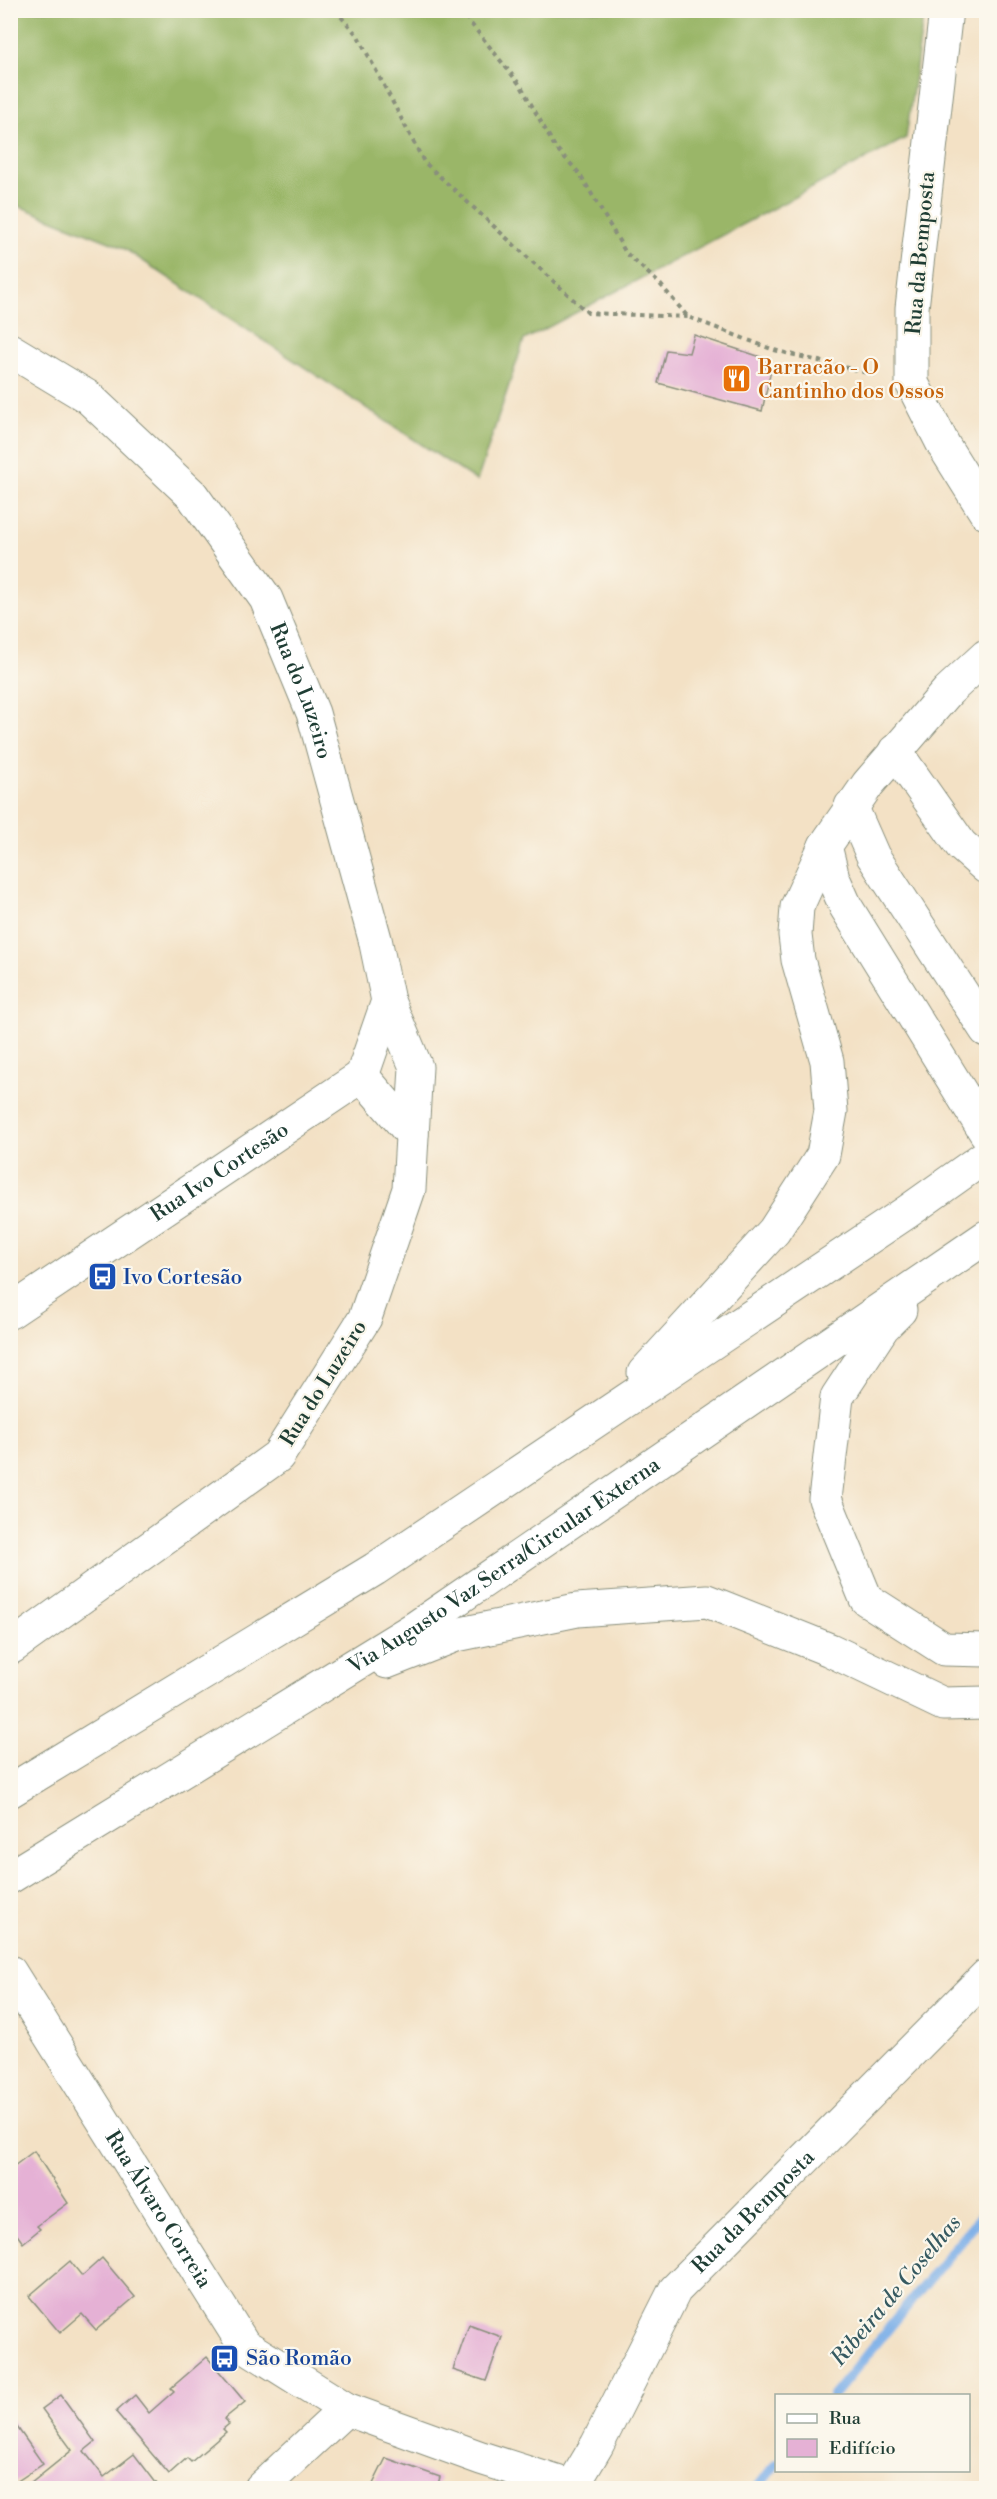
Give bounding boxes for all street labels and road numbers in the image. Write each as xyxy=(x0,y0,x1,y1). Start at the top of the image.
street label: Rua da Bemposta xyxy=(901,170,941,336)
street label: Rua do Luzeiro xyxy=(263,619,337,762)
street label: Rua Ivo Cortesão xyxy=(146,1117,294,1228)
street label: Rua do Luzeiro xyxy=(275,1316,373,1451)
street label: Via Augusto Vaz Serra/Circular Externa xyxy=(343,1452,666,1681)
street label: Rua Álvaro Correia xyxy=(99,2126,217,2294)
street label: Rua da Bemposta xyxy=(687,2145,821,2279)

